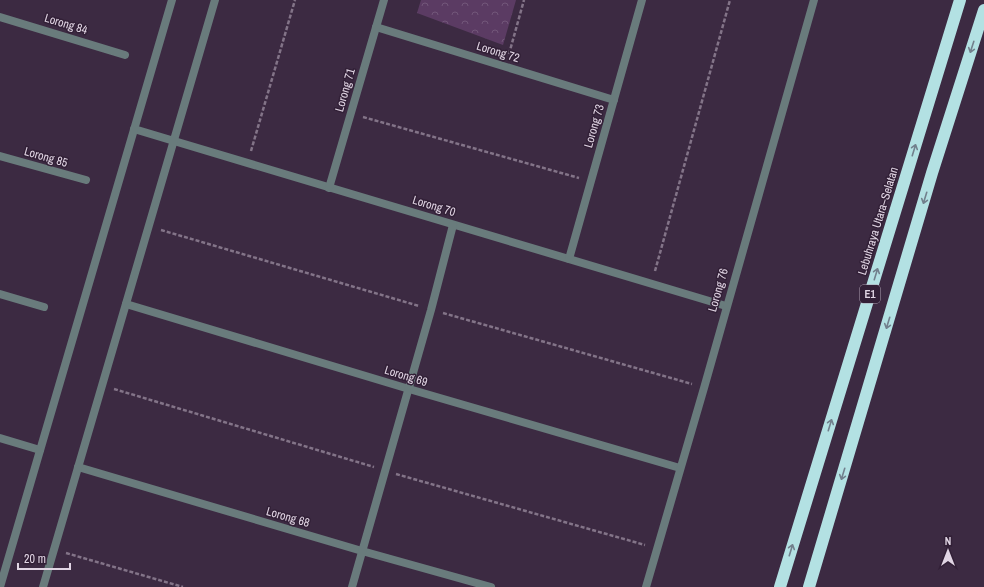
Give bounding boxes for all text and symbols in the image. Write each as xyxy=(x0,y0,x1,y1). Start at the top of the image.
street label: Lorong 84 xyxy=(42,10,90,38)
street label: Lorong 72 xyxy=(474,38,522,66)
one-way arrow xyxy=(968,41,975,54)
street label: Lorong 71 xyxy=(331,66,359,114)
street label: Lorong 73 xyxy=(580,102,608,150)
street label: Lorong 85 xyxy=(22,143,70,171)
one-way arrow xyxy=(911,144,918,157)
street label: Lebuhraya Utara–Selatan xyxy=(854,165,902,277)
one-way arrow xyxy=(921,191,928,204)
street label: Lorong 70 xyxy=(410,192,458,220)
street label: Lorong 76 xyxy=(704,266,732,314)
one-way arrow xyxy=(873,268,880,281)
road number: E1 xyxy=(860,285,880,303)
one-way arrow xyxy=(884,316,891,329)
street label: Lorong 69 xyxy=(382,362,430,390)
one-way arrow xyxy=(827,419,834,432)
one-way arrow xyxy=(839,468,846,481)
street label: Lorong 68 xyxy=(264,503,312,531)
north arrow xyxy=(928,531,968,571)
text: N xyxy=(945,534,951,548)
one-way arrow xyxy=(788,544,796,556)
scale bar xyxy=(18,545,70,571)
text: 20 m xyxy=(24,551,46,567)

